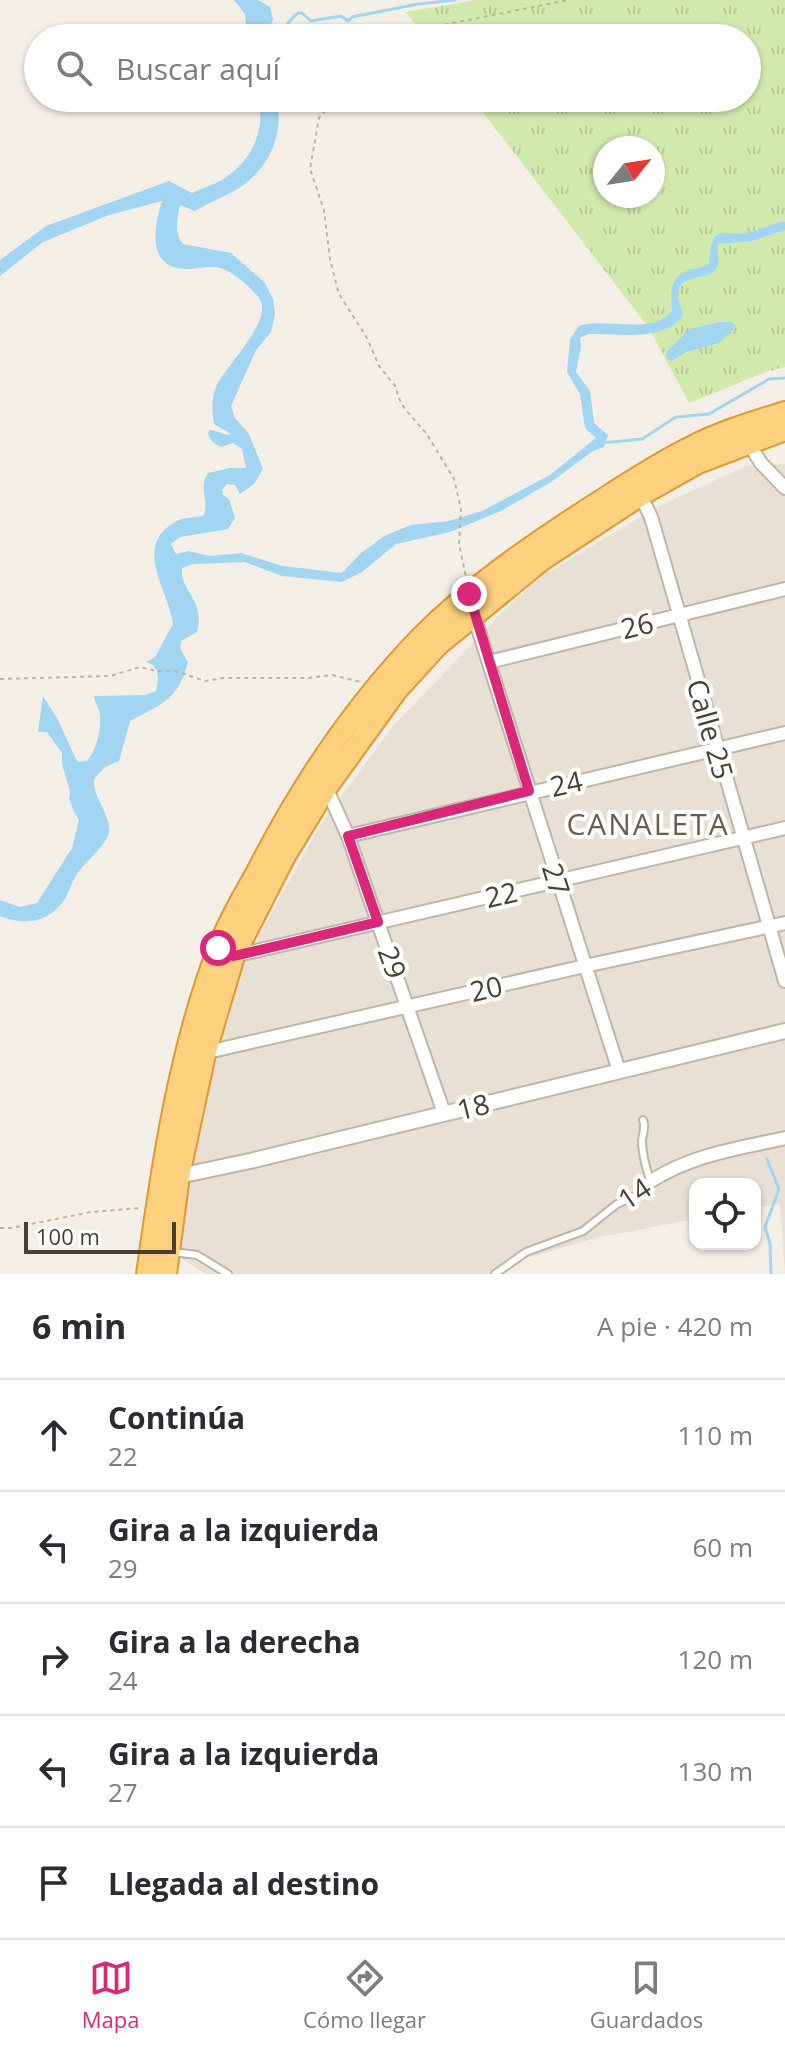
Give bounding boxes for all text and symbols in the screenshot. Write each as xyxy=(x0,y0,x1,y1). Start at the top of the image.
search box xyxy=(24,24,761,112)
icon: search xyxy=(52,46,96,90)
text: Buscar aquí xyxy=(116,48,280,89)
north arrow xyxy=(593,136,665,208)
route end xyxy=(451,576,487,612)
street label: 26 xyxy=(617,603,657,647)
street label: Calle 25 xyxy=(679,675,743,783)
street label: 24 xyxy=(546,761,586,805)
district label: CANALETA xyxy=(566,803,730,844)
street label: 27 xyxy=(534,858,580,900)
street label: 22 xyxy=(481,872,521,916)
route start xyxy=(200,930,236,966)
street label: 29 xyxy=(370,940,416,984)
street label: 20 xyxy=(466,966,506,1010)
street label: 18 xyxy=(453,1084,493,1128)
street label: 14 xyxy=(610,1168,658,1218)
map controls xyxy=(689,1178,761,1250)
button: locate xyxy=(689,1178,761,1250)
scale bar xyxy=(24,1218,176,1254)
text: 100 m xyxy=(36,1221,100,1251)
text: 6 min xyxy=(32,1303,126,1349)
text: A pie · 420 m xyxy=(597,1308,753,1344)
text: Continúa xyxy=(108,1397,245,1438)
icon: ahead xyxy=(32,1413,76,1457)
text: 110 m xyxy=(678,1417,753,1453)
text: 22 xyxy=(108,1438,138,1474)
text: Gira a la izquierda xyxy=(108,1509,380,1550)
icon: left xyxy=(32,1525,76,1569)
text: 60 m xyxy=(692,1529,753,1565)
text: 29 xyxy=(108,1550,138,1586)
text: Gira a la derecha xyxy=(108,1621,361,1662)
icon: right xyxy=(32,1637,76,1681)
text: 120 m xyxy=(678,1641,753,1677)
text: 24 xyxy=(108,1662,138,1698)
text: Gira a la izquierda xyxy=(108,1733,380,1774)
icon: left xyxy=(32,1749,76,1793)
text: 130 m xyxy=(678,1753,753,1789)
text: 27 xyxy=(108,1774,138,1810)
icon: arrive xyxy=(32,1861,76,1905)
text: Llegada al destino xyxy=(108,1863,379,1904)
tab: Mapa xyxy=(82,1956,139,2034)
tab: Cómo llegar xyxy=(303,1956,426,2034)
tab: Guardados xyxy=(590,1956,703,2034)

